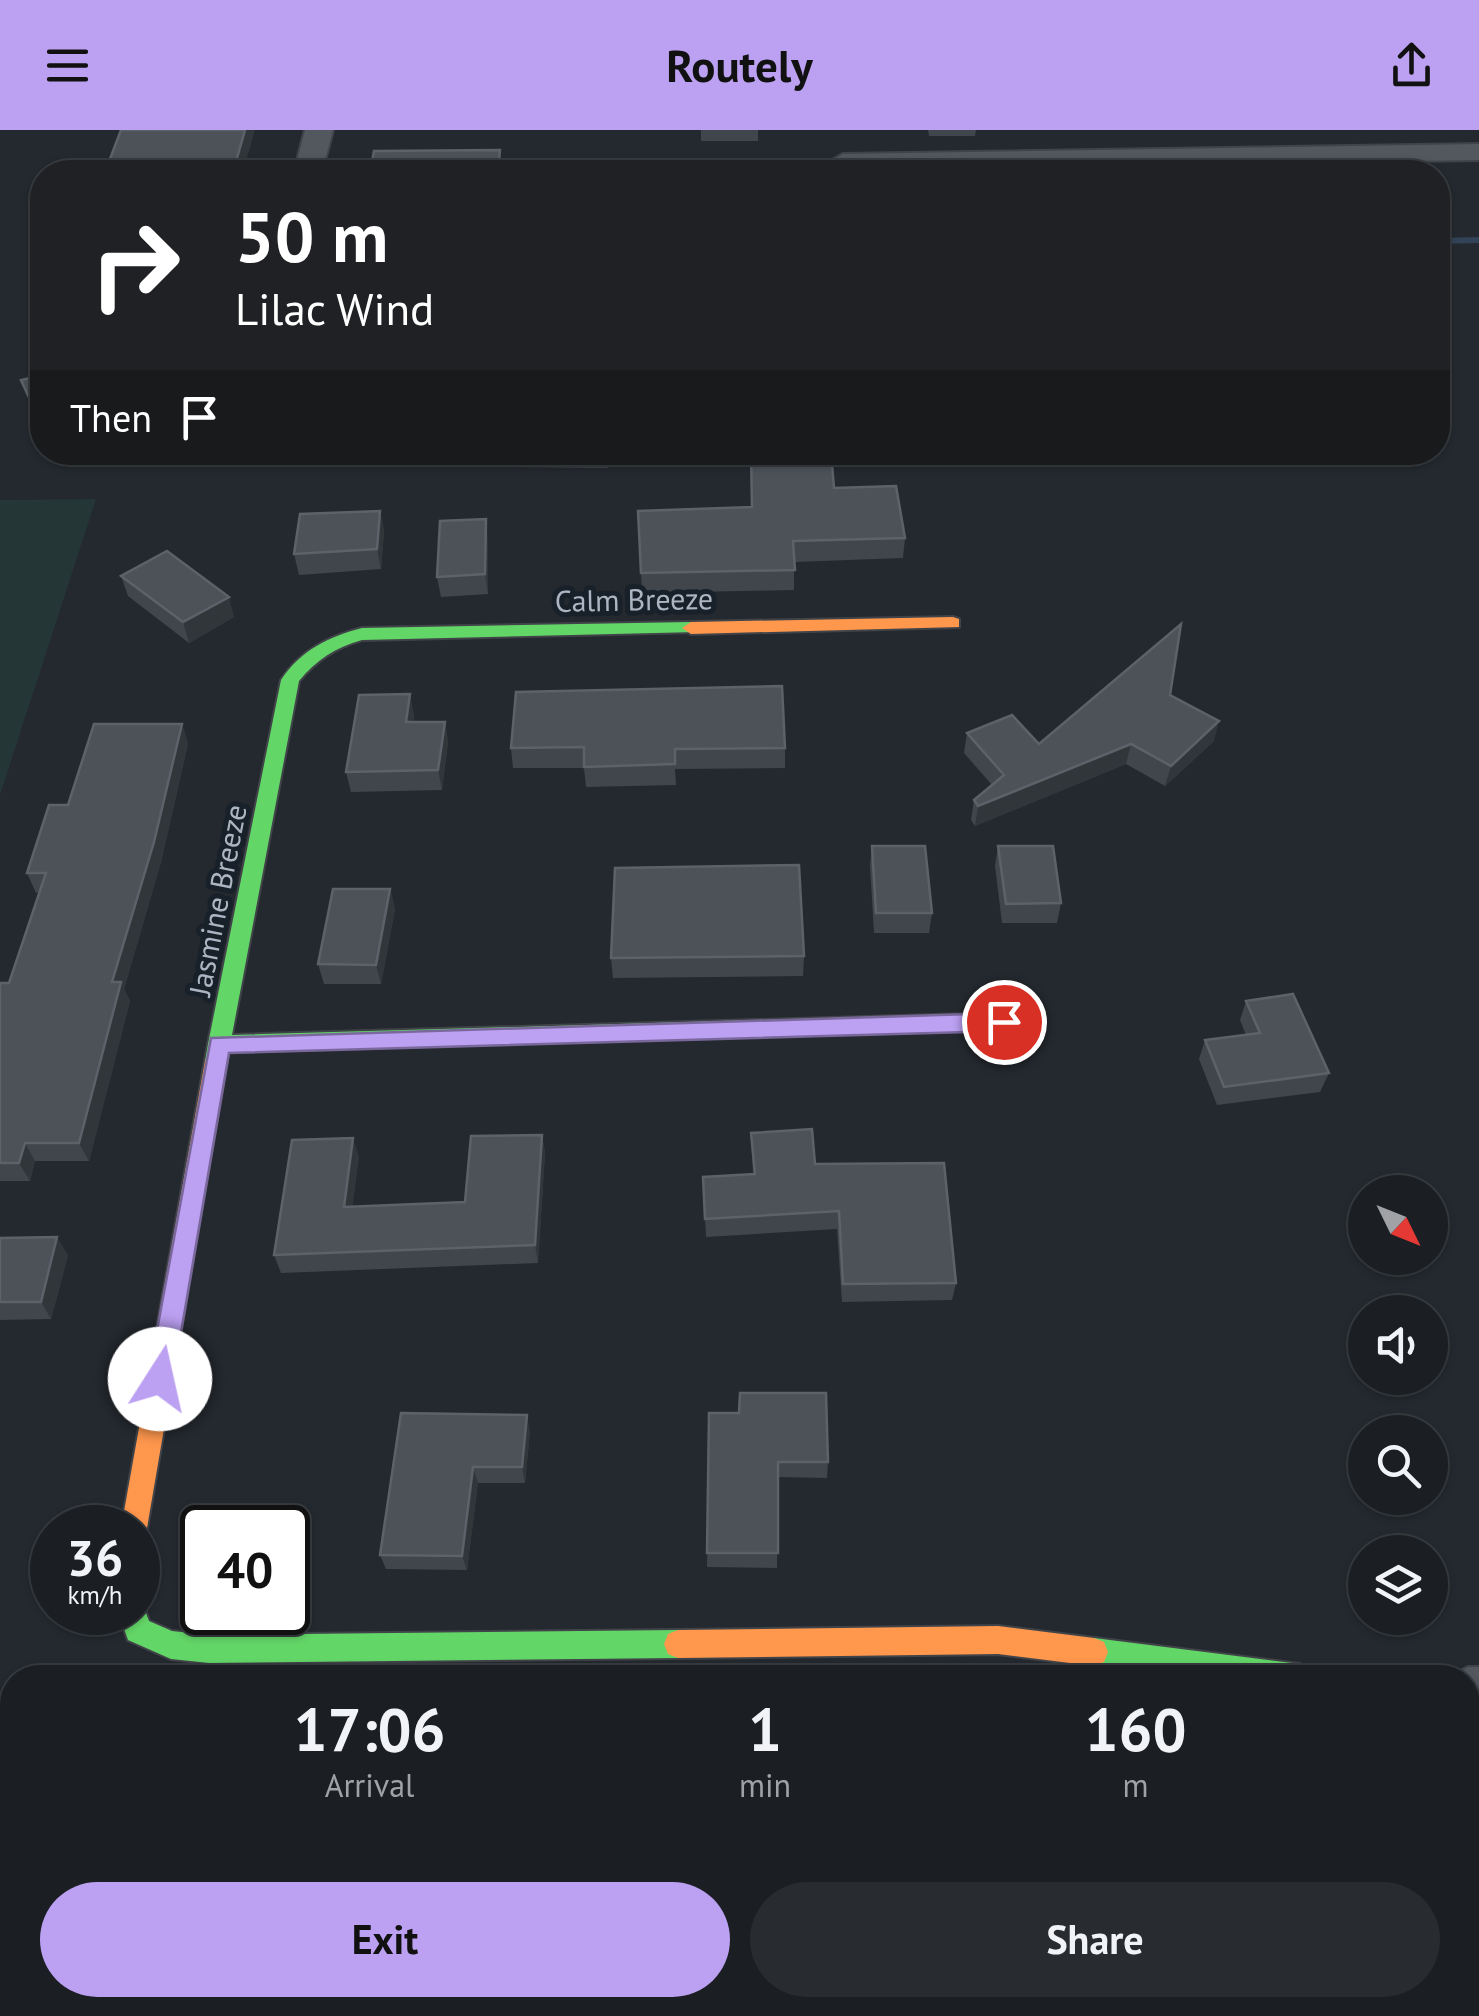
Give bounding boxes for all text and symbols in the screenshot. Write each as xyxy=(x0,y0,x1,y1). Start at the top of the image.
text: Routely xyxy=(666,36,813,94)
icon: menu xyxy=(40,38,95,93)
icon: share xyxy=(1384,38,1439,93)
text: 50 m xyxy=(235,191,388,281)
icon: right xyxy=(70,200,200,330)
text: Lilac Wind xyxy=(235,279,434,337)
icon: arrive xyxy=(172,390,227,445)
text: Then xyxy=(70,393,152,442)
street label: Calm Breeze xyxy=(554,578,714,620)
street label: Jasmine Breeze xyxy=(179,801,255,1001)
pin xyxy=(962,980,1047,1065)
icon: arrive xyxy=(977,995,1032,1050)
north arrow xyxy=(1348,1175,1448,1275)
map controls xyxy=(1348,1175,1448,1635)
button: sound xyxy=(1348,1295,1448,1395)
position arrow xyxy=(108,1327,212,1431)
button: search xyxy=(1348,1415,1448,1515)
speed limit sign: 40 xyxy=(180,1505,310,1635)
text: 36 xyxy=(67,1525,123,1590)
button: layers xyxy=(1348,1535,1448,1635)
text: km/h xyxy=(68,1579,122,1611)
text: 17:06 xyxy=(293,1690,446,1768)
text: 1 xyxy=(748,1690,782,1768)
text: 160 xyxy=(1085,1690,1187,1768)
text: Arrival xyxy=(325,1764,414,1806)
text: min xyxy=(739,1764,791,1806)
text: m xyxy=(1123,1764,1149,1806)
button: Exit xyxy=(40,1882,730,1997)
button: Share xyxy=(750,1882,1440,1997)

